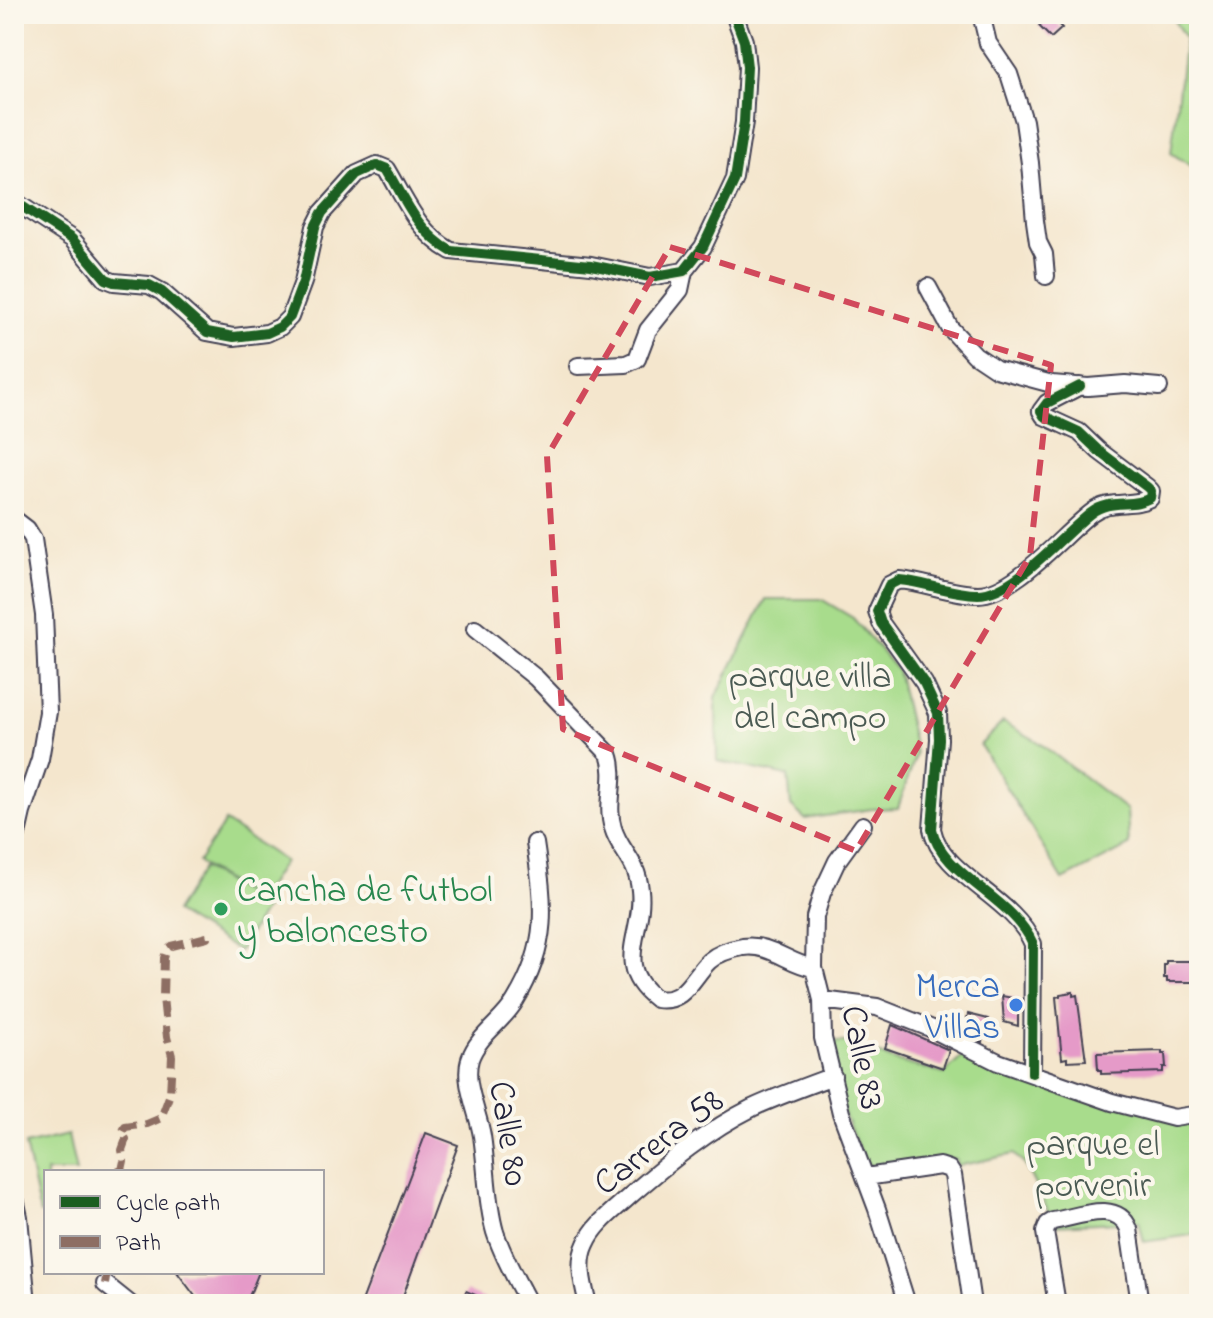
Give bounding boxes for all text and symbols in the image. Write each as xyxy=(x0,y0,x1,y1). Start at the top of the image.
park label: parque villa del campo xyxy=(729,652,891,746)
place label: Cancha de futbol y baloncesto xyxy=(237,866,493,960)
marker: Cancha de futbol y baloncesto xyxy=(212,900,230,918)
place label: Merca Villas xyxy=(915,962,1000,1056)
marker: Merca Villas xyxy=(1007,996,1025,1014)
street label: Calle 83 xyxy=(825,1001,897,1114)
street label: Calle 80 xyxy=(472,1077,541,1190)
street label: Carrera 58 xyxy=(583,1077,736,1210)
park label: parque el porvenir xyxy=(1027,1120,1159,1214)
legend xyxy=(44,1170,324,1274)
text: Cycle path xyxy=(116,1187,220,1223)
text: Path xyxy=(116,1227,161,1262)

